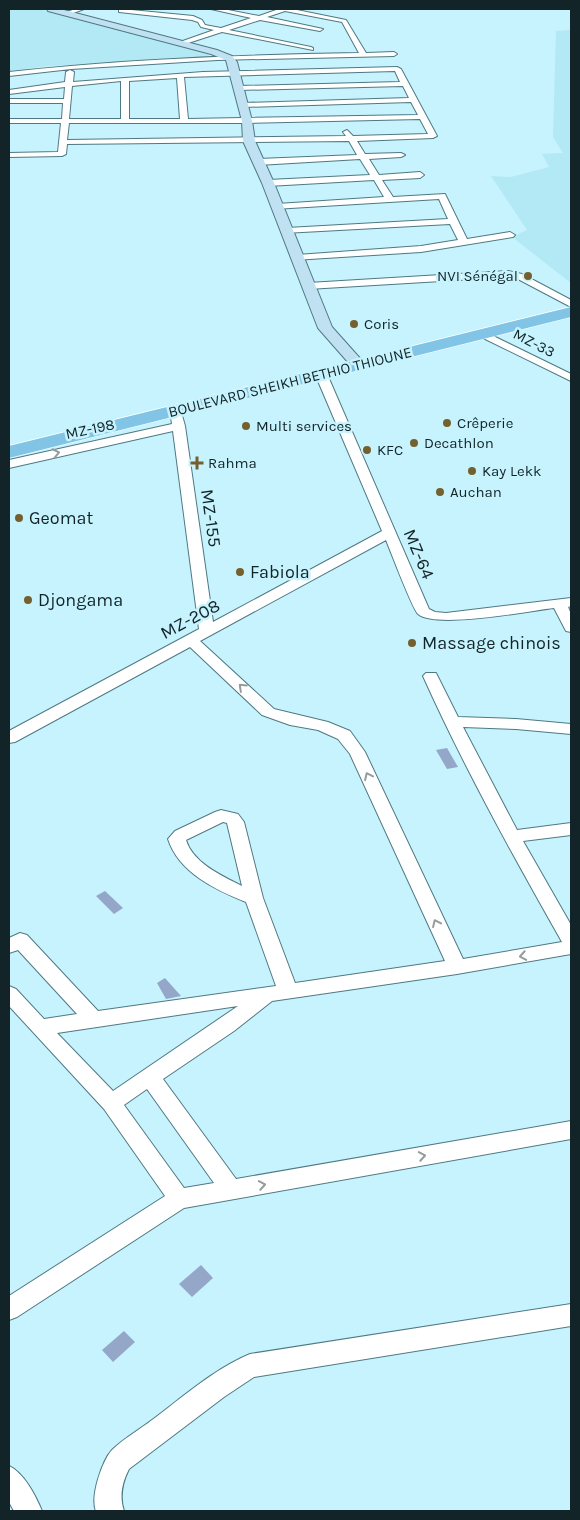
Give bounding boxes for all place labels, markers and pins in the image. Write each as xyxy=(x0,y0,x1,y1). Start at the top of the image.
place label: NVI Sénégal xyxy=(437,267,518,285)
marker: NVI Sénégal xyxy=(522,270,534,282)
place label: Coris xyxy=(364,315,399,333)
marker: Coris xyxy=(348,318,360,330)
place label: Crêperie xyxy=(457,414,513,432)
place label: Multi services xyxy=(256,417,352,435)
marker: Crêperie xyxy=(441,417,453,429)
marker: Multi services xyxy=(240,420,252,432)
place label: Decathlon xyxy=(424,434,494,452)
marker: Decathlon xyxy=(408,437,420,449)
place label: KFC xyxy=(377,441,403,459)
marker: KFC xyxy=(361,444,373,456)
place label: Rahma xyxy=(208,454,257,472)
marker: Rahma xyxy=(190,456,204,470)
place label: Kay Lekk xyxy=(482,462,542,480)
marker: Kay Lekk xyxy=(466,465,478,477)
place label: Auchan xyxy=(450,483,502,501)
marker: Auchan xyxy=(434,486,446,498)
place label: Geomat xyxy=(29,507,93,529)
marker: Geomat xyxy=(13,512,25,524)
place label: Fabiola xyxy=(250,561,310,583)
marker: Fabiola xyxy=(234,566,246,578)
place label: Djongama xyxy=(38,589,123,611)
marker: Djongama xyxy=(22,594,34,606)
place label: Massage chinois xyxy=(422,632,561,654)
marker: Massage chinois xyxy=(406,637,418,649)

